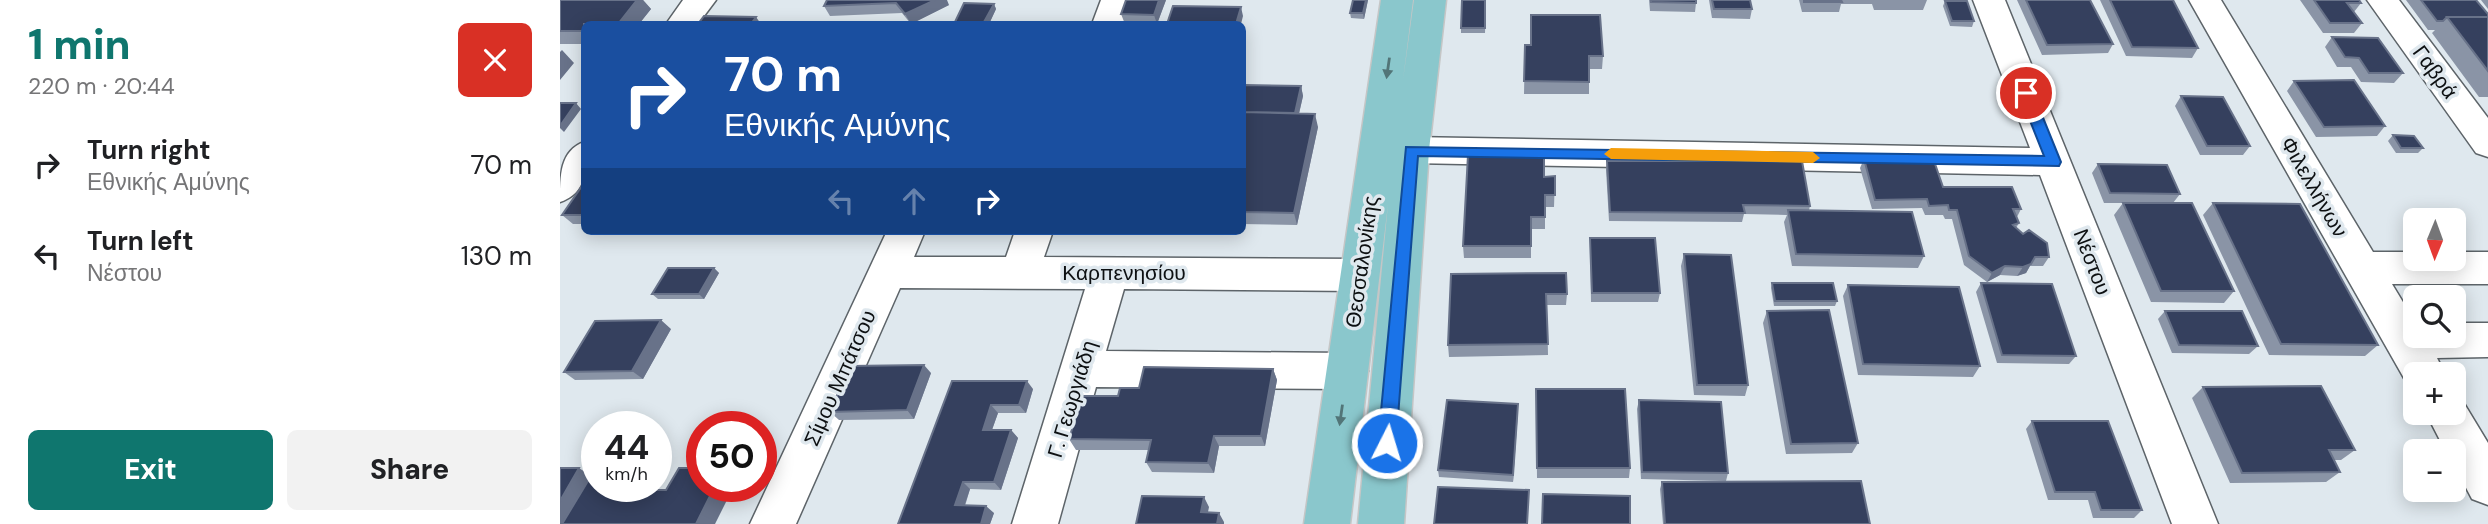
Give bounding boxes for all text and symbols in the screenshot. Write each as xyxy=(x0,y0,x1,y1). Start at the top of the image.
text: 1 min xyxy=(28,17,131,72)
button: close xyxy=(458,23,532,97)
street label: Γαβρά xyxy=(2406,40,2464,104)
text: 70 m xyxy=(724,42,842,106)
icon: right xyxy=(609,49,700,140)
one-way arrow xyxy=(1382,57,1393,79)
pin xyxy=(1996,63,2056,123)
text: 220 m · 20:44 xyxy=(28,71,175,101)
icon: arrive xyxy=(2007,74,2045,112)
text: Εθνικής Αμύνης xyxy=(724,104,950,146)
street label: Φιλελλήνων xyxy=(2274,132,2354,242)
text: Turn right xyxy=(87,133,211,167)
icon: right xyxy=(28,146,66,184)
text: 70 m xyxy=(471,148,532,182)
text: Εθνικής Αμύνης xyxy=(87,167,250,197)
icon: left xyxy=(822,182,860,220)
icon: ahead xyxy=(895,182,933,220)
icon: right xyxy=(968,182,1006,220)
street label: Θεσσαλονίκης xyxy=(1339,194,1385,330)
north arrow xyxy=(2403,208,2466,271)
map controls xyxy=(2403,208,2466,502)
text: Turn left xyxy=(87,224,194,258)
street label: Νέστου xyxy=(2067,225,2117,299)
icon: left xyxy=(28,237,66,275)
text: 130 m xyxy=(461,239,532,273)
text: Νέστου xyxy=(87,258,162,288)
street label: Καρπενησίου xyxy=(1062,259,1186,287)
button: search xyxy=(2403,285,2466,348)
street label: Σίμου Μπάτσου xyxy=(798,306,882,450)
street label: Γ. Γεωργιάδη xyxy=(1041,337,1103,461)
button: + xyxy=(2403,362,2466,425)
one-way arrow xyxy=(1336,404,1347,426)
position arrow xyxy=(1350,406,1424,480)
speed limit sign: 50 xyxy=(686,411,777,502)
text: 44 xyxy=(604,424,649,470)
button: Exit xyxy=(28,430,273,510)
button: Share xyxy=(287,430,532,510)
button: − xyxy=(2403,439,2466,502)
text: km/h xyxy=(605,462,648,486)

